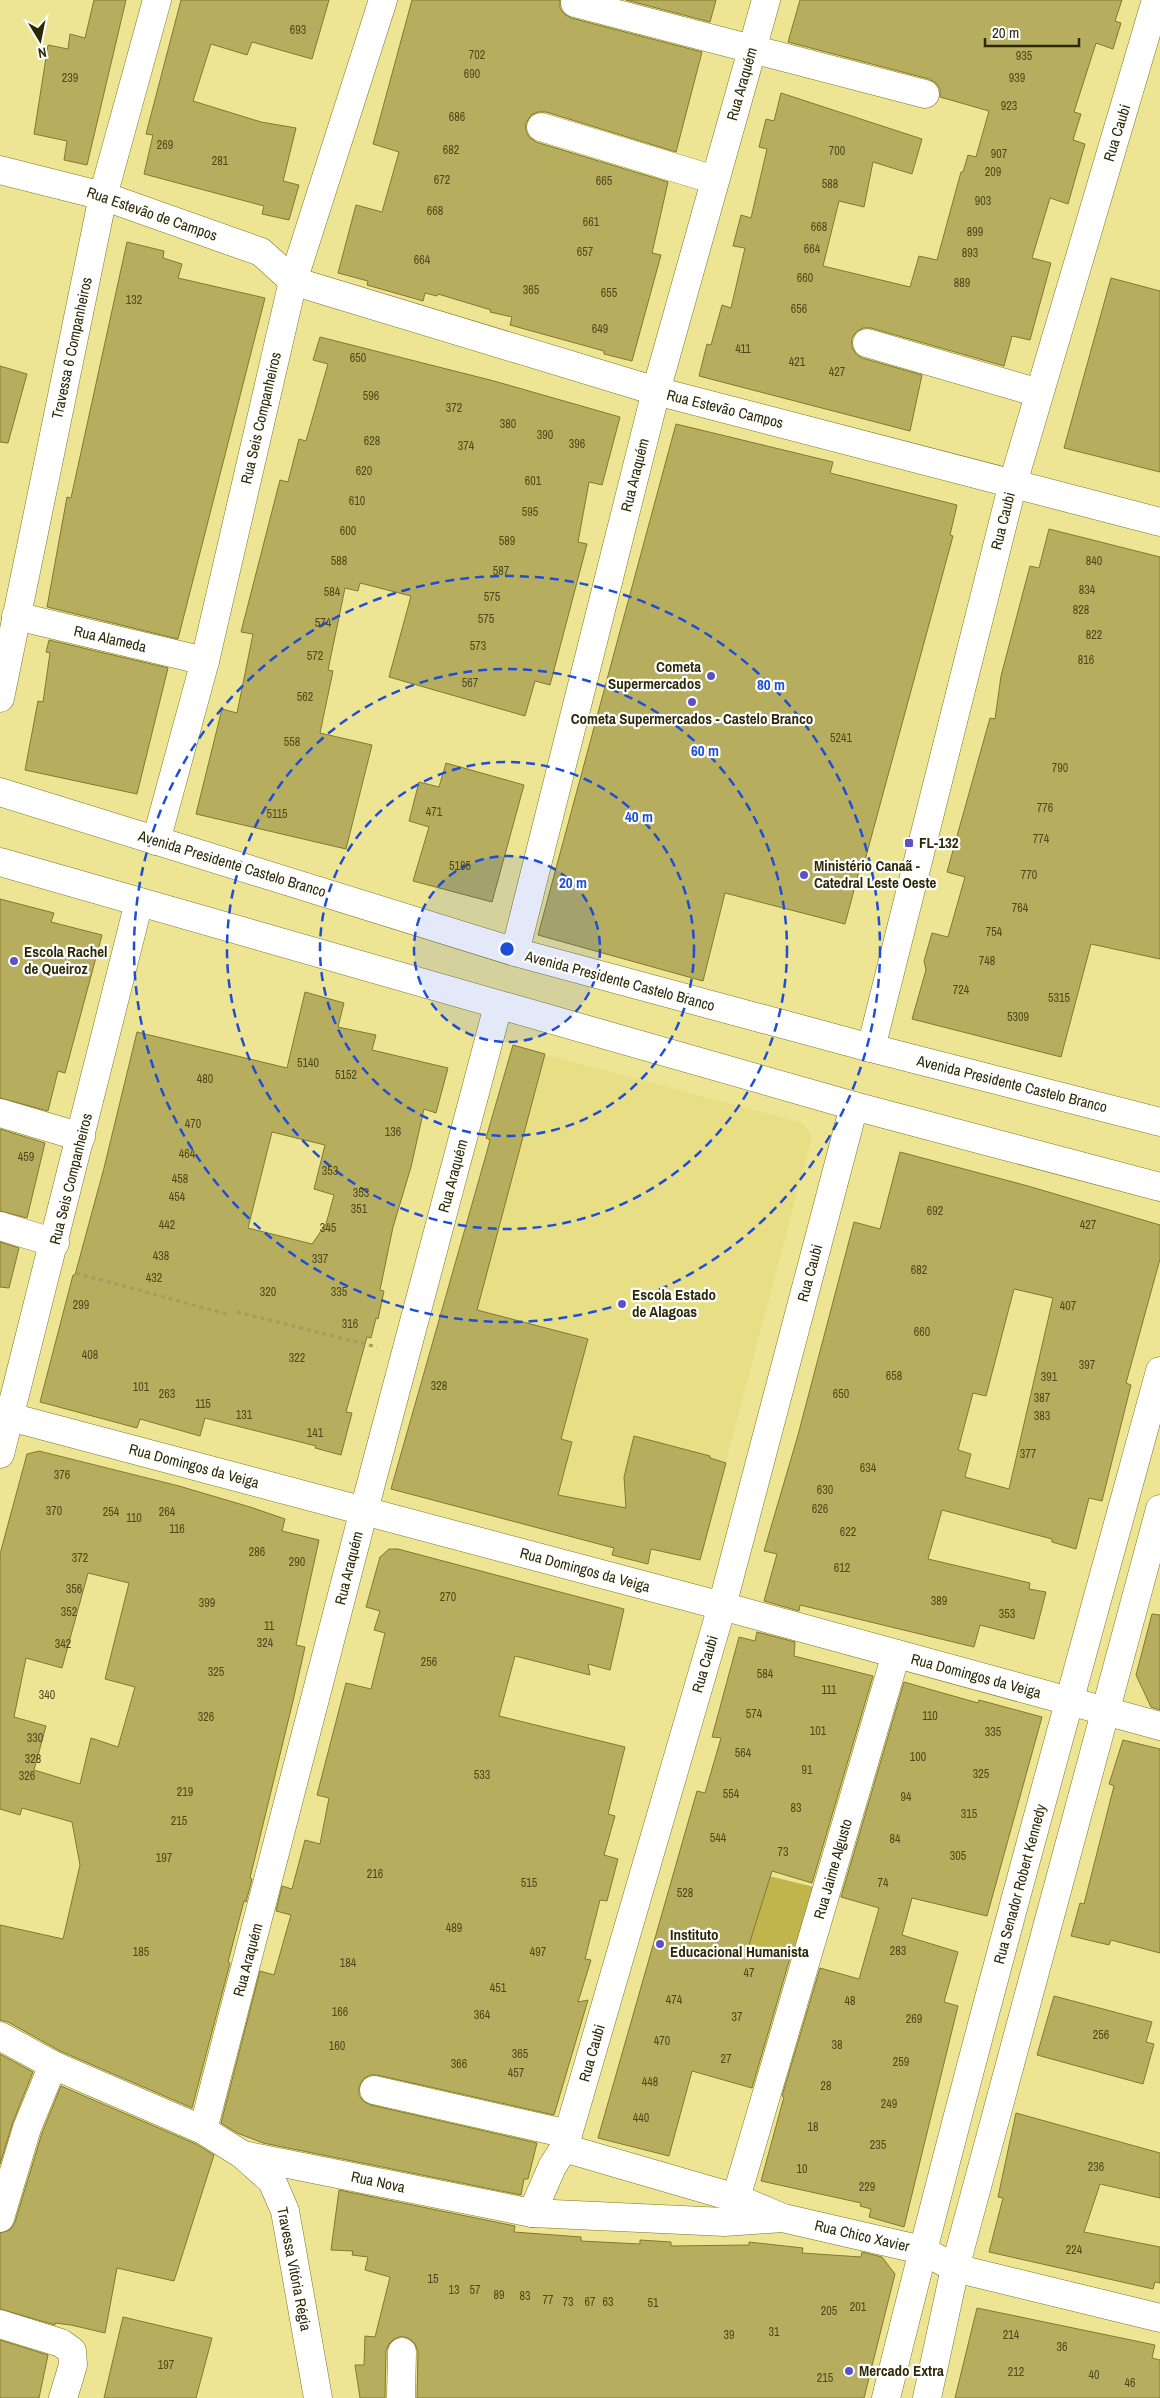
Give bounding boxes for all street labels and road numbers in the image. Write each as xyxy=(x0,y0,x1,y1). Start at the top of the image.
street label: Rua Araquém xyxy=(721,45,762,123)
street label: Rua Caubi xyxy=(1098,102,1135,164)
street label: Rua Estevão de Campos xyxy=(84,181,220,246)
street label: Travessa 6 Companheiros xyxy=(46,275,97,421)
street label: Rua Seis Companheiros xyxy=(235,350,286,486)
street label: Rua Estevão Campos xyxy=(665,384,786,433)
street label: Rua Araquém xyxy=(615,436,654,514)
street label: Rua Caubi xyxy=(985,490,1020,552)
street label: Rua Alameda xyxy=(72,620,149,657)
street label: Avenida Presidente Castelo Branco xyxy=(135,825,329,902)
street label: Avenida Presidente Castelo Branco xyxy=(522,945,717,1016)
street label: Avenida Presidente Castelo Branco xyxy=(914,1049,1110,1117)
street label: Rua Seis Companheiros xyxy=(44,1111,97,1247)
street label: Rua Araquém xyxy=(433,1137,472,1215)
street label: Rua Caubi xyxy=(792,1242,827,1304)
street label: Rua Domingos da Veiga xyxy=(127,1438,262,1493)
street label: Rua Araquém xyxy=(329,1529,368,1607)
street label: Rua Domingos da Veiga xyxy=(518,1542,653,1597)
street label: Rua Caubi xyxy=(686,1633,723,1695)
street label: Rua Domingos da Veiga xyxy=(909,1648,1044,1703)
street label: Rua Senador Robert Kennedy xyxy=(988,1801,1051,1966)
street label: Rua Jaime Algusto xyxy=(808,1816,857,1921)
street label: Rua Araquém xyxy=(228,1921,267,1999)
street label: Rua Caubi xyxy=(573,2022,610,2084)
street label: Rua Nova xyxy=(349,2166,407,2197)
street label: Travessa Vitória Régia xyxy=(272,2205,317,2333)
street label: Rua Chico Xavier xyxy=(813,2214,912,2257)

